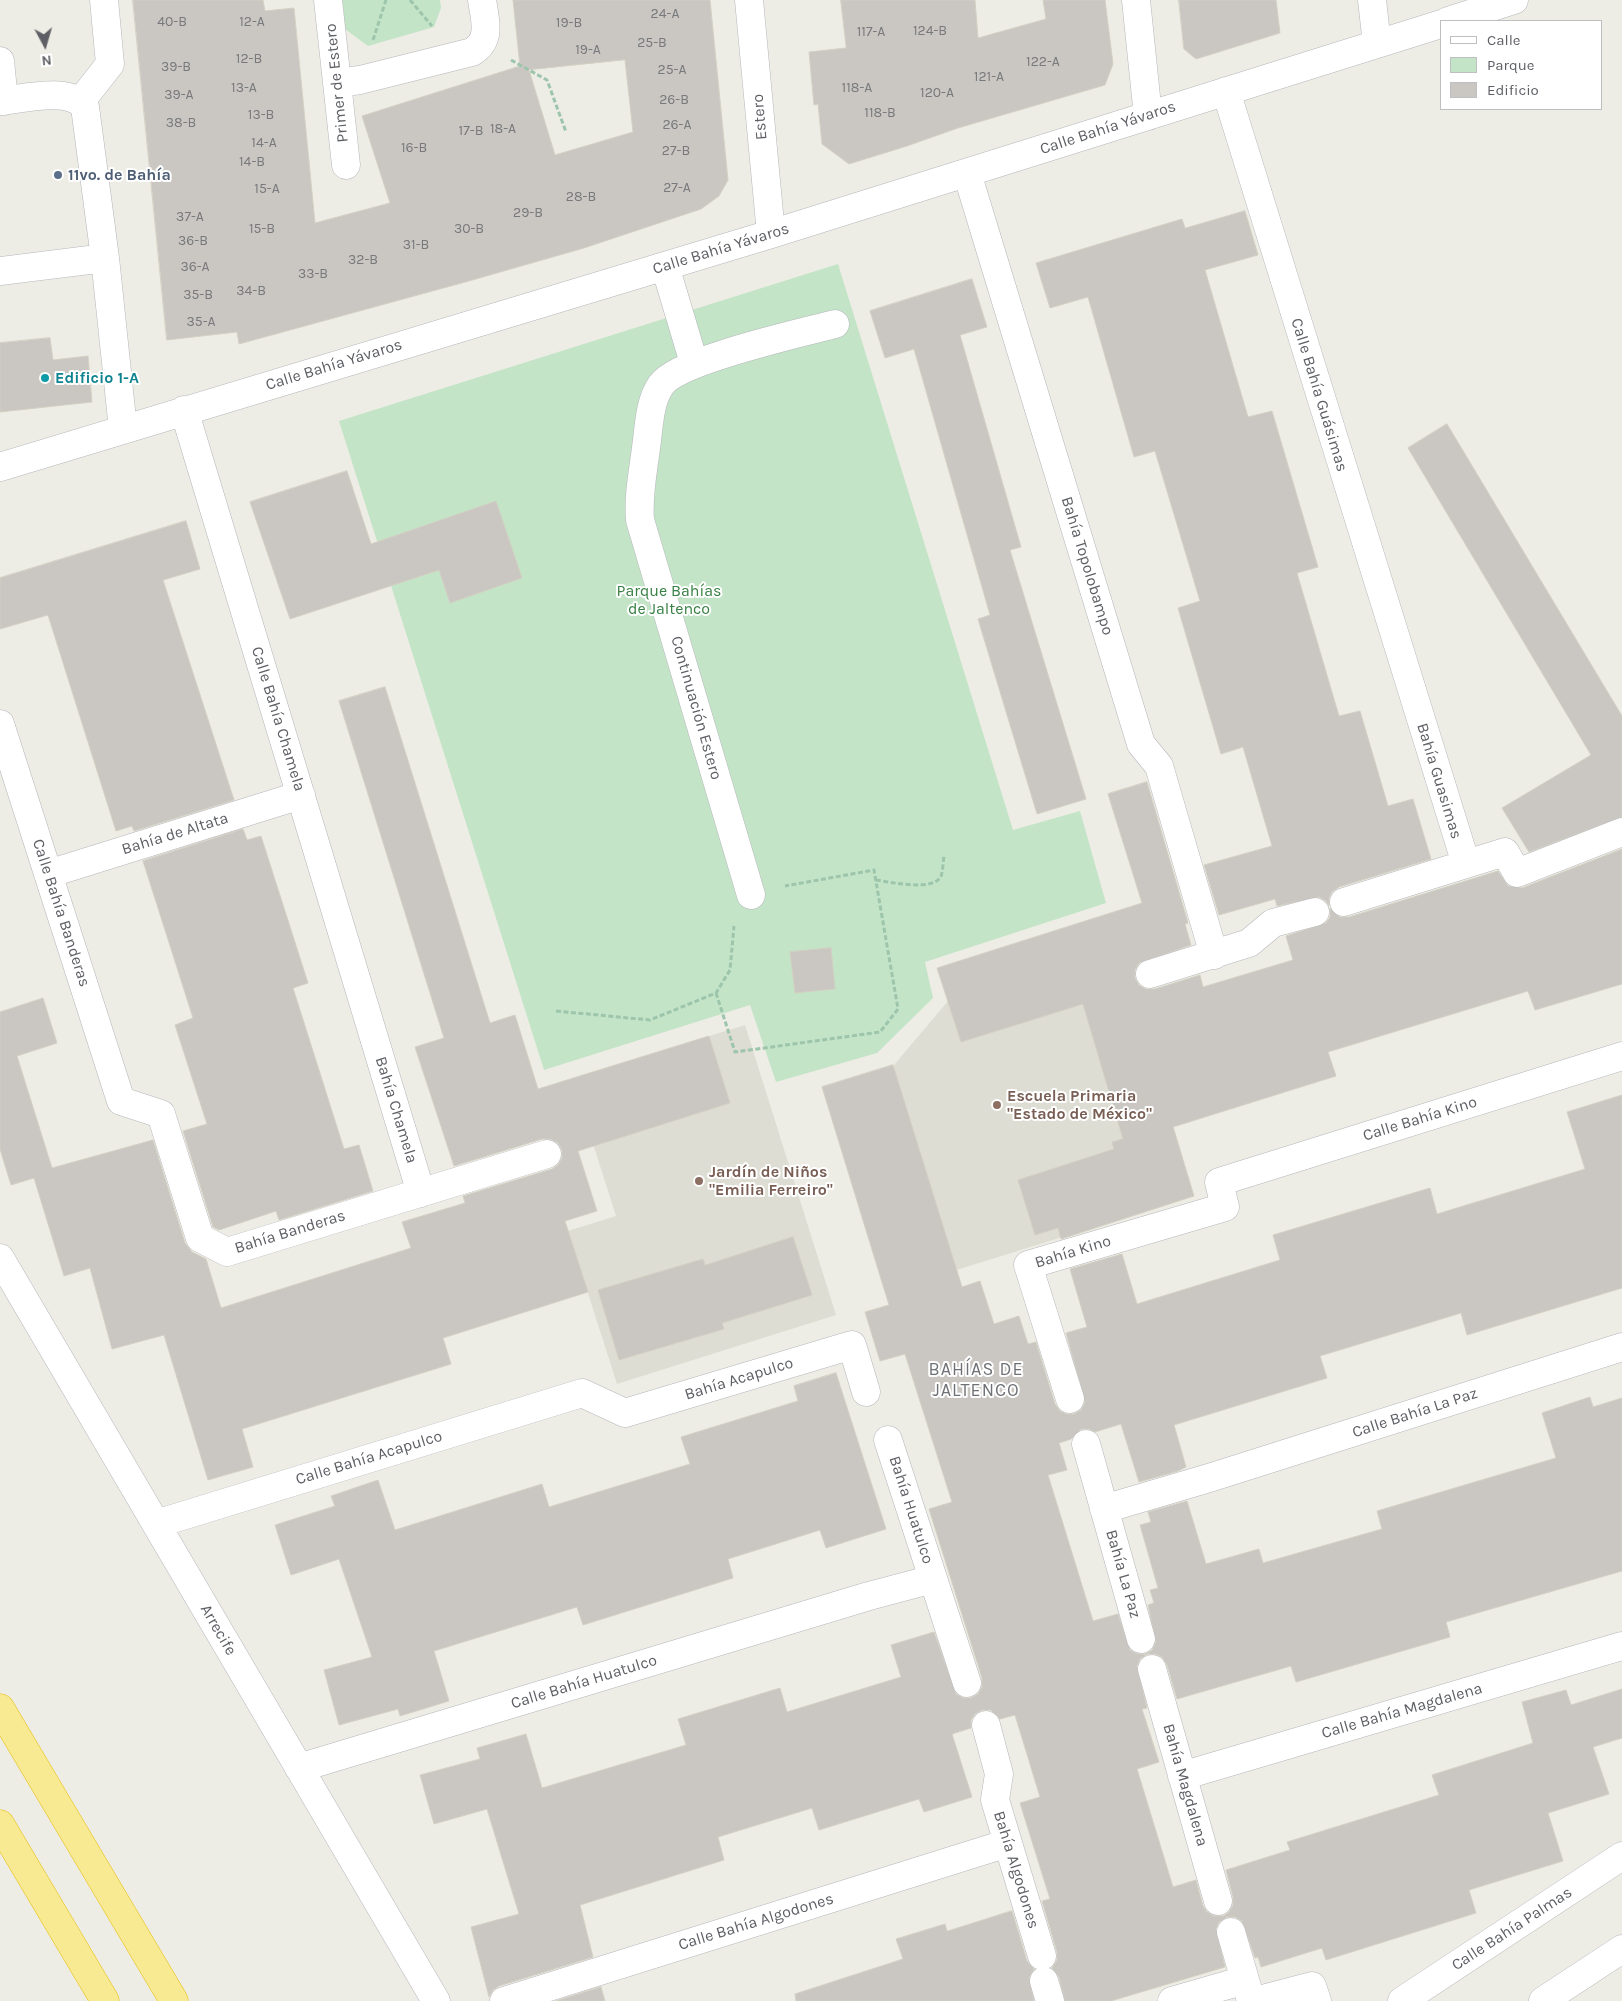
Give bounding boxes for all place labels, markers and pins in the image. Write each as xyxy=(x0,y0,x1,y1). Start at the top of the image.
place label: 11vo. de Bahía xyxy=(68,165,171,185)
marker: 11vo. de Bahía xyxy=(52,169,64,181)
place label: Edificio 1-A xyxy=(55,368,139,388)
marker: Edificio 1-A xyxy=(39,372,51,384)
place label: Escuela Primaria "Estado de México" xyxy=(1007,1086,1152,1124)
marker: Escuela Primaria "Estado de México" xyxy=(991,1099,1003,1111)
place label: Jardín de Niños "Emilia Ferreiro" xyxy=(709,1162,833,1200)
marker: Jardín de Niños "Emilia Ferreiro" xyxy=(693,1175,705,1187)

